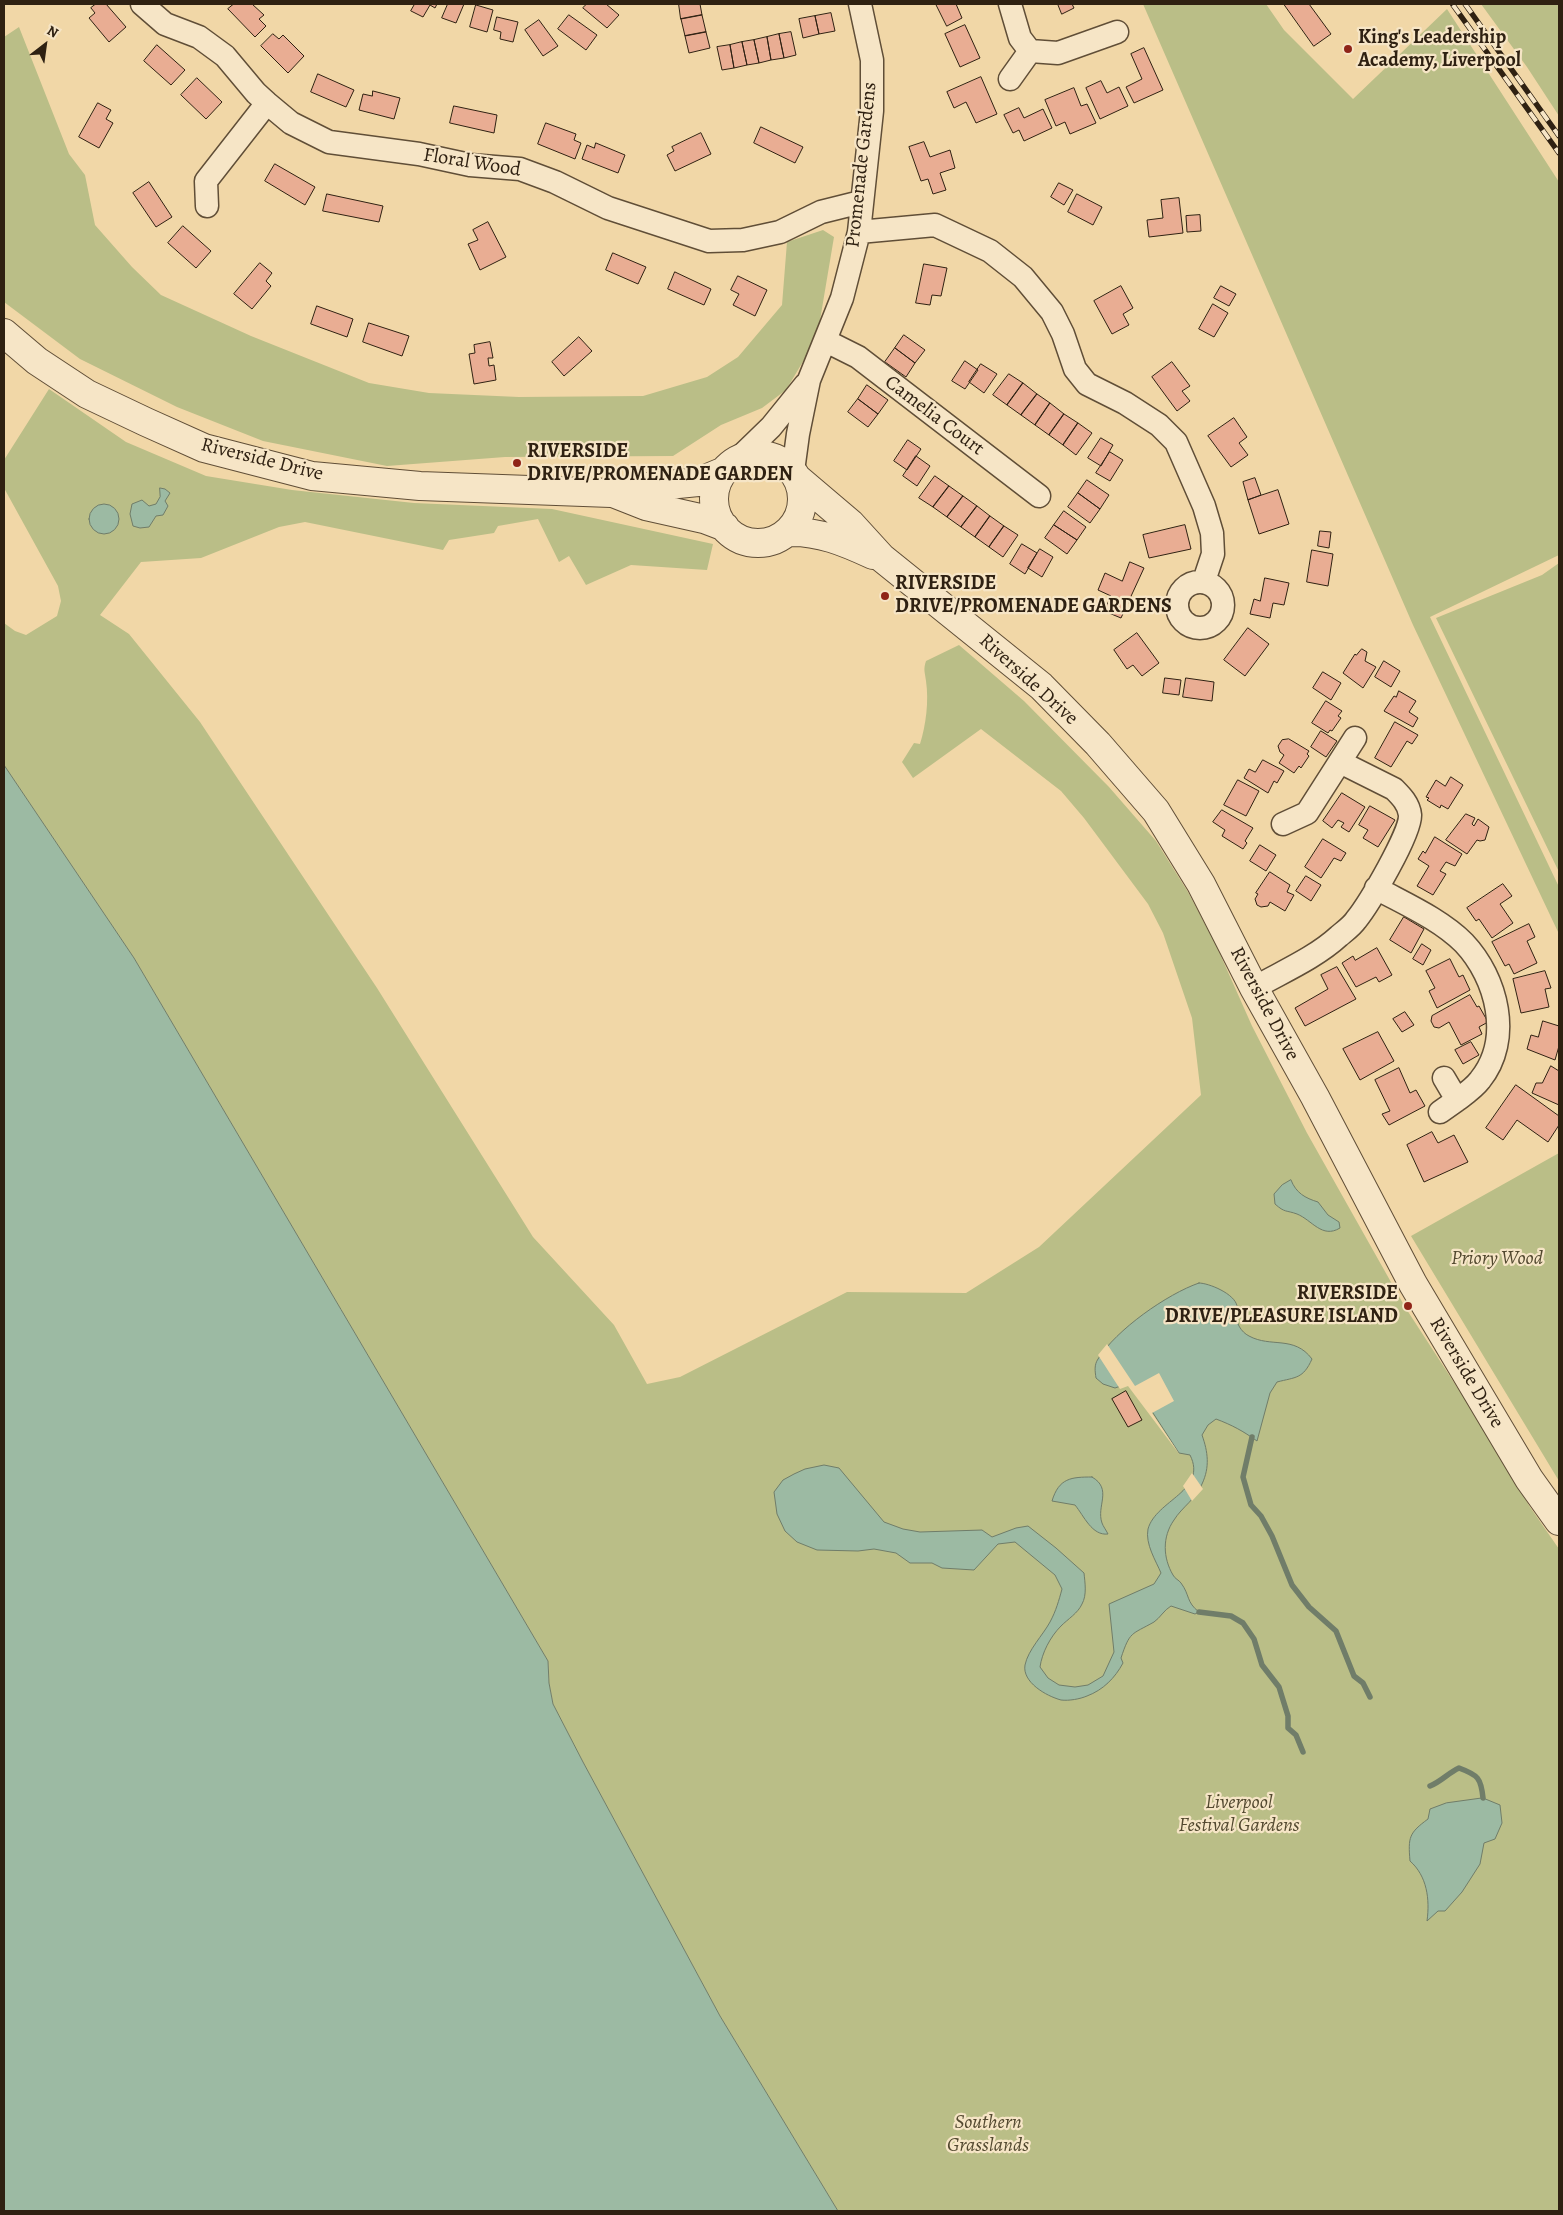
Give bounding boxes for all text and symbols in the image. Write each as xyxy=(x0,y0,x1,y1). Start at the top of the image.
north arrow xyxy=(20,20,70,70)
text: N xyxy=(44,21,62,42)
place label: King's Leadership Academy, Liverpool xyxy=(1358,26,1521,73)
marker: King's Leadership Academy, Liverpool xyxy=(1342,43,1354,55)
street label: Promenade Gardens xyxy=(841,81,883,249)
street label: Floral Wood xyxy=(421,143,523,183)
street label: Camelia Court xyxy=(879,371,989,461)
street label: Riverside Drive xyxy=(198,433,326,487)
place label: RIVERSIDE DRIVE/PROMENADE GARDEN xyxy=(527,440,793,487)
marker: RIVERSIDE DRIVE/PROMENADE GARDEN xyxy=(511,457,523,469)
place label: RIVERSIDE DRIVE/PROMENADE GARDENS xyxy=(895,572,1172,619)
marker: RIVERSIDE DRIVE/PROMENADE GARDENS xyxy=(879,590,891,602)
street label: Riverside Drive xyxy=(973,629,1083,731)
street label: Riverside Drive xyxy=(1224,943,1304,1065)
park label: Priory Wood xyxy=(1451,1247,1543,1271)
place label: RIVERSIDE DRIVE/PLEASURE ISLAND xyxy=(1165,1282,1398,1329)
marker: RIVERSIDE DRIVE/PLEASURE ISLAND xyxy=(1402,1300,1414,1312)
street label: Riverside Drive xyxy=(1423,1313,1509,1433)
park label: Liverpool Festival Gardens xyxy=(1178,1791,1300,1838)
park label: Southern Grasslands xyxy=(947,2111,1029,2158)

